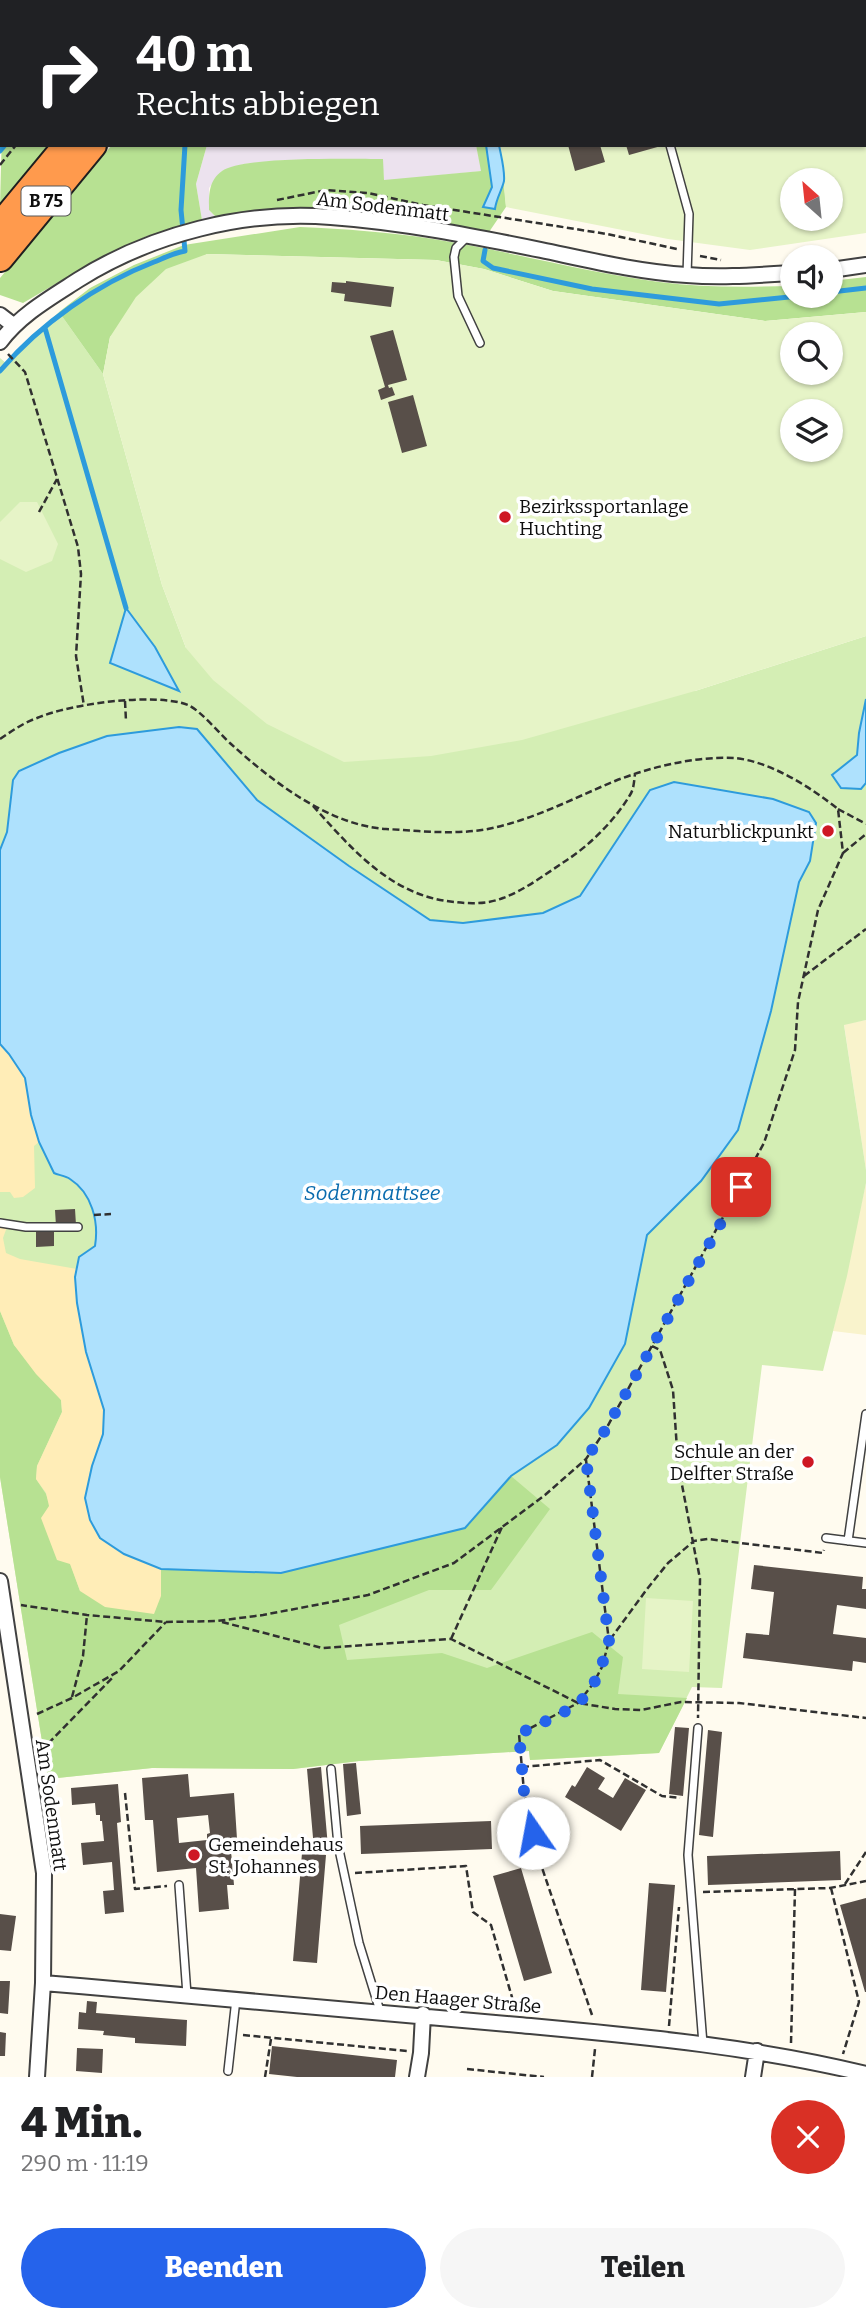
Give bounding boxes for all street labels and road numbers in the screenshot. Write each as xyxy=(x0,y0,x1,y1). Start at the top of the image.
road number: B 75 xyxy=(22,186,70,216)
street label: Am Sodenmatt xyxy=(316,187,450,226)
street label: Am Sodenmatt xyxy=(31,1738,72,1873)
street label: Den Haager Straße xyxy=(374,1981,542,2018)

